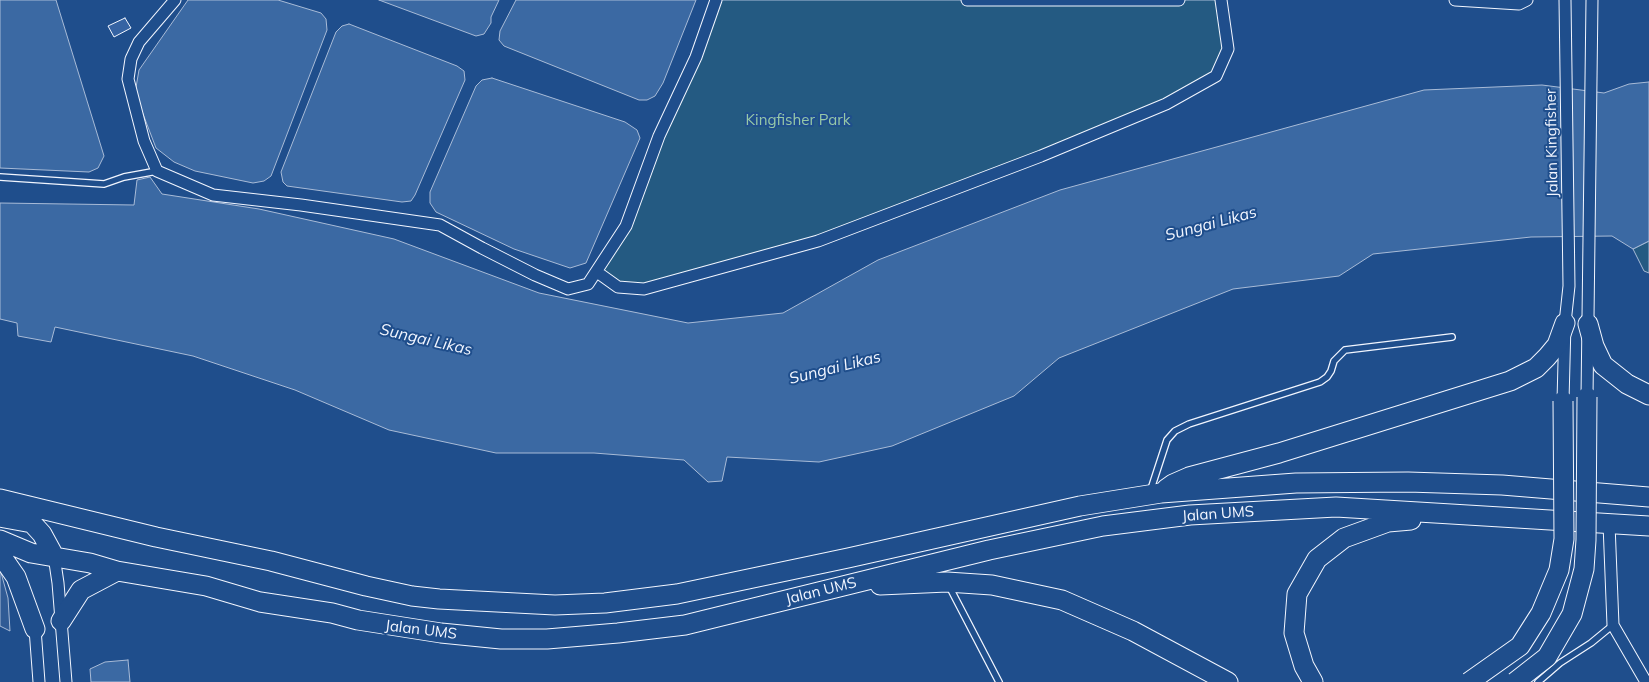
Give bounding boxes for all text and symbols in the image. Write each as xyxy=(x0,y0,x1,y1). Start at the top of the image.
street label: Jalan Kingfisher xyxy=(1542,89,1562,197)
park label: Kingfisher Park xyxy=(746,111,850,129)
water label: Sungai Likas xyxy=(1163,203,1259,245)
water label: Sungai Likas xyxy=(378,320,474,360)
water label: Sungai Likas xyxy=(787,347,883,389)
street label: Jalan UMS xyxy=(1181,502,1255,526)
street label: Jalan UMS xyxy=(784,574,858,608)
street label: Jalan UMS xyxy=(384,617,458,643)

